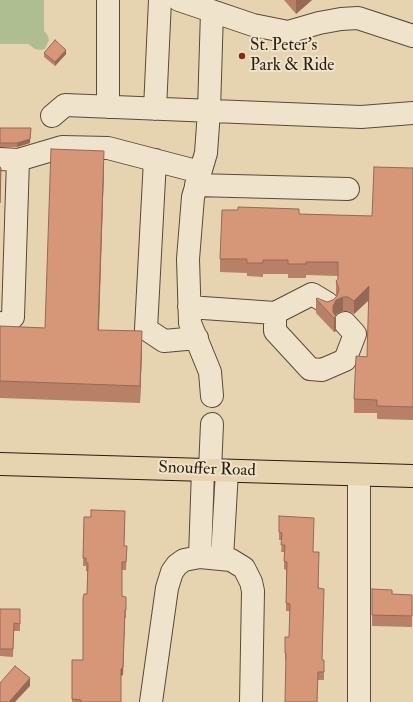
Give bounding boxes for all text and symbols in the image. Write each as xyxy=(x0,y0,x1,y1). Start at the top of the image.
place label: St. Peter's Park & Ride xyxy=(250,36,334,76)
marker: St. Peter's Park & Ride xyxy=(237,51,247,61)
street label: Snouffer Road xyxy=(158,458,256,482)

